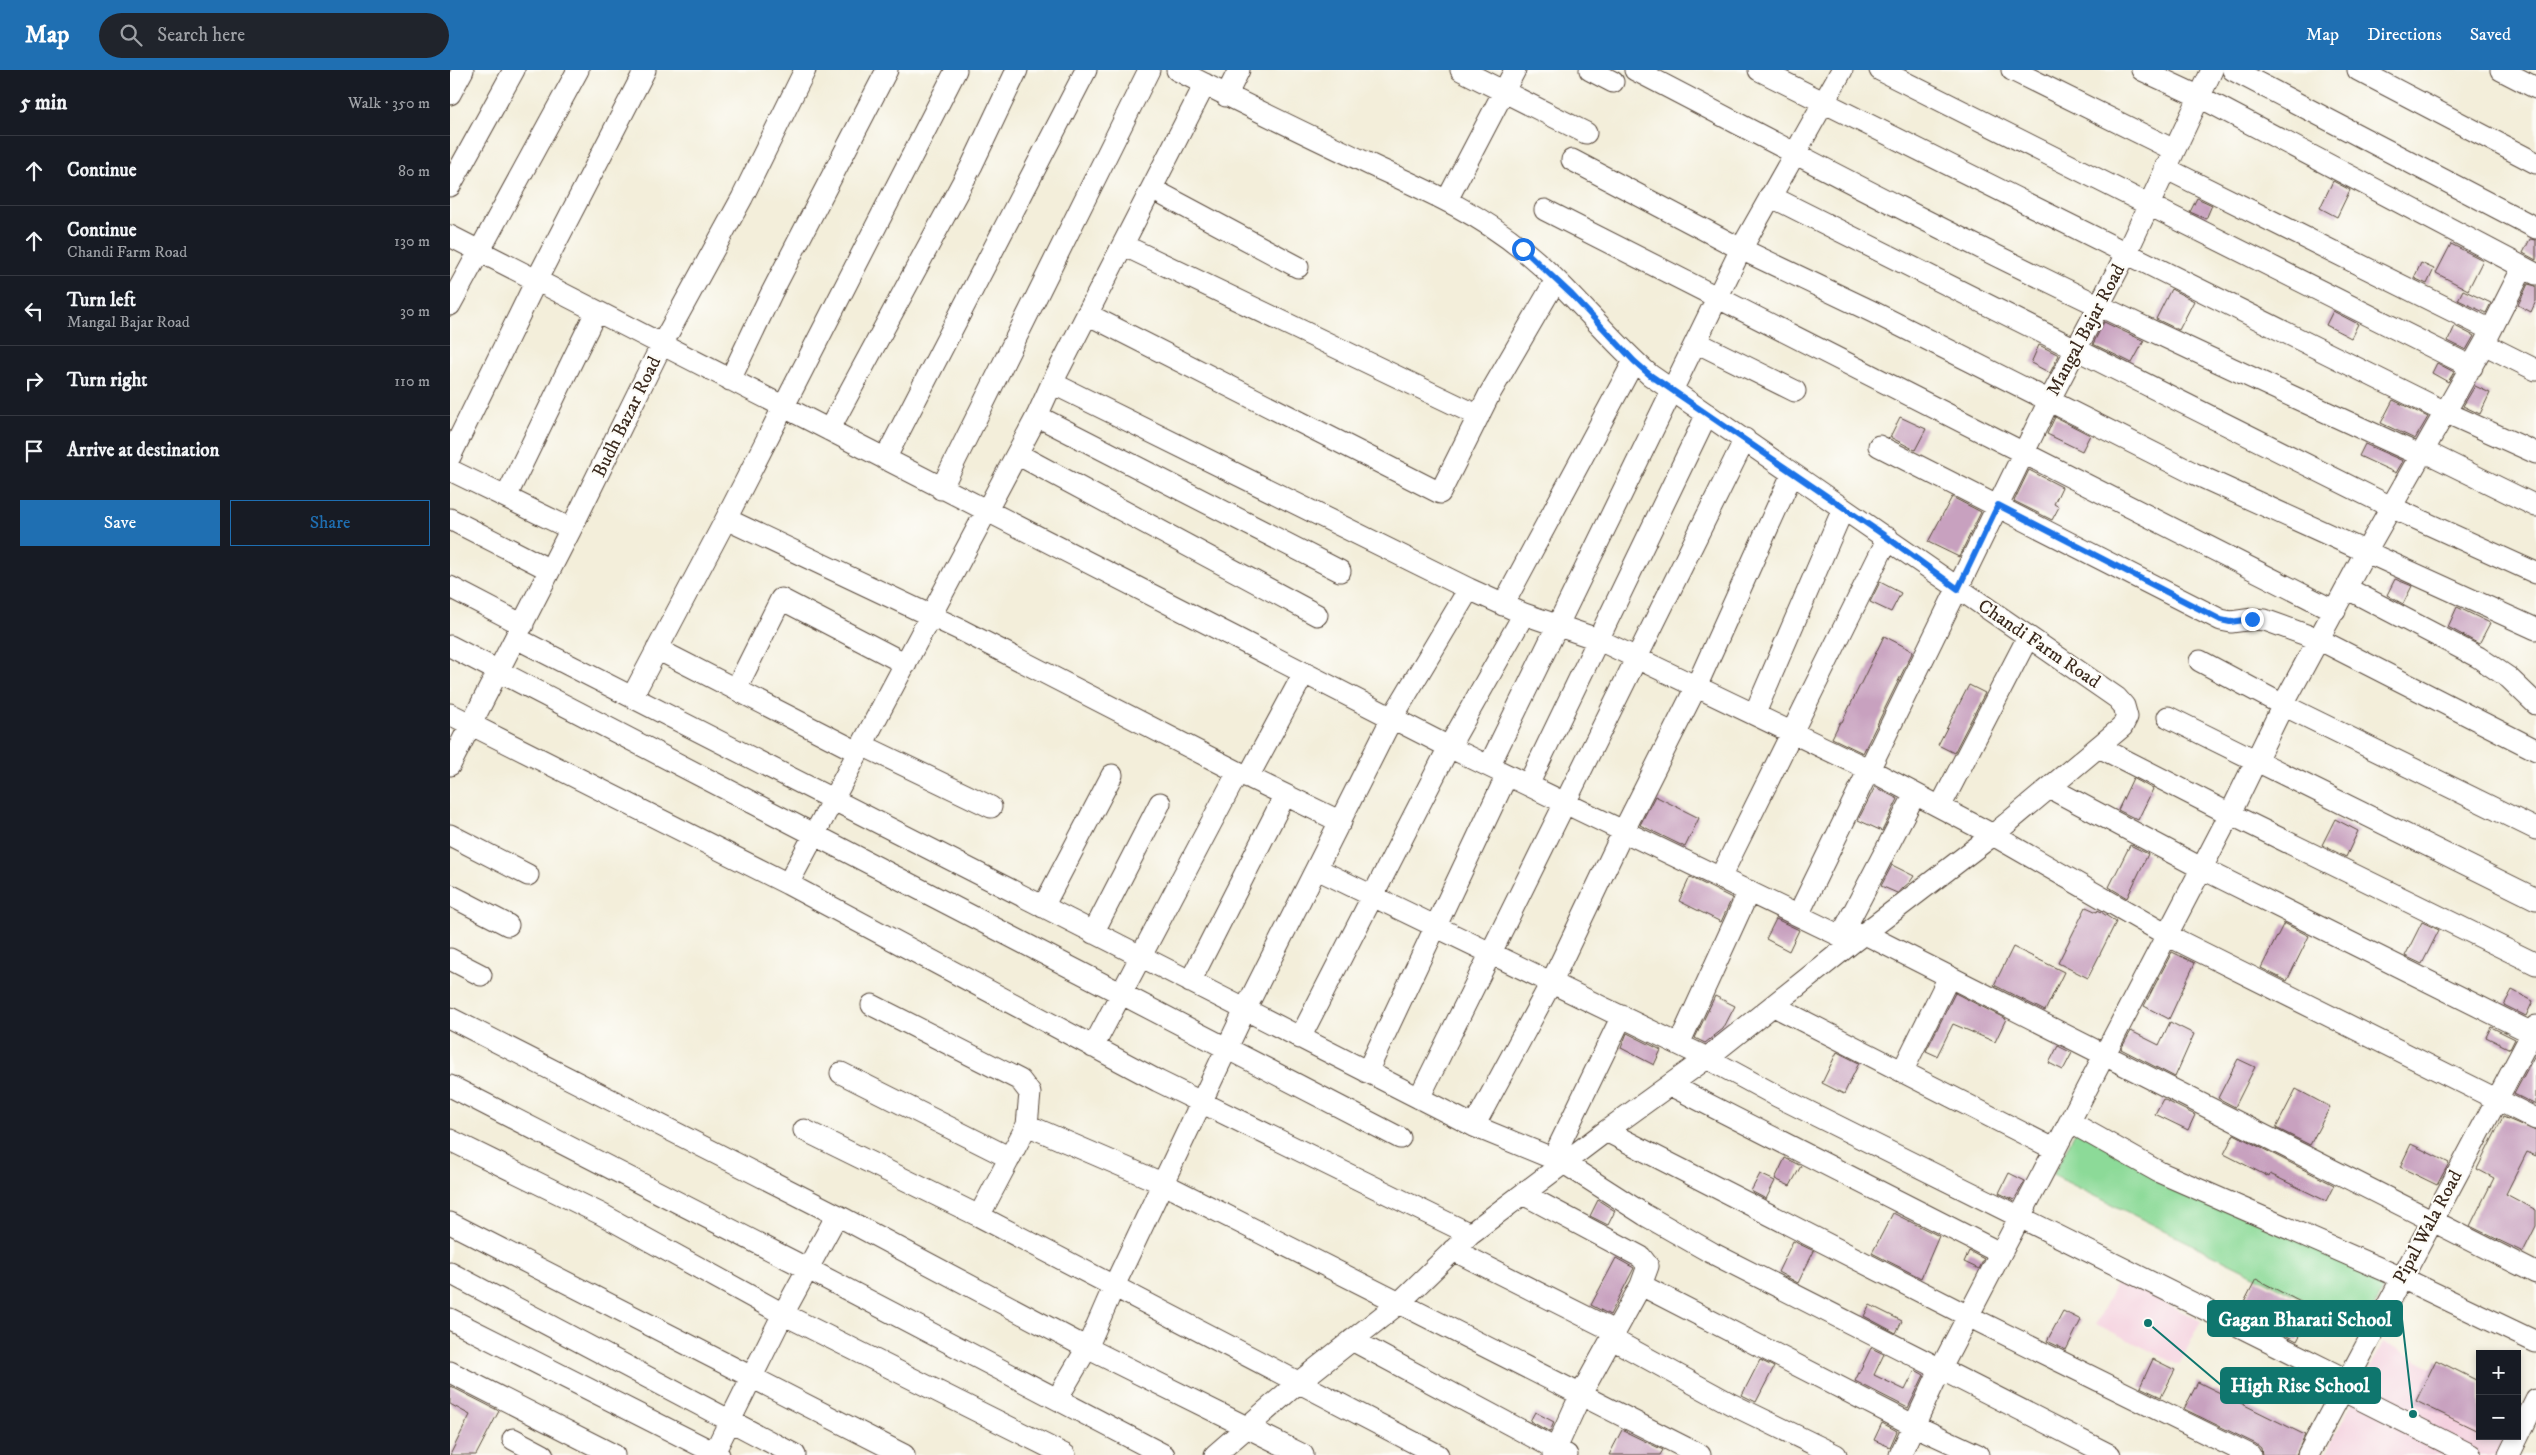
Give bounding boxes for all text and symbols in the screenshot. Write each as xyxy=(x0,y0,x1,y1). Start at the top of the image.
search box xyxy=(99,13,449,58)
text: Map xyxy=(25,20,69,50)
icon: search xyxy=(117,21,145,49)
text: Search here xyxy=(157,24,245,47)
text: Map xyxy=(2306,24,2339,46)
text: Directions xyxy=(2367,24,2442,46)
text: Saved xyxy=(2470,24,2511,46)
text: 5 min xyxy=(20,90,67,116)
text: Walk · 350 m xyxy=(348,93,430,113)
icon: ahead xyxy=(20,157,48,185)
text: Continue xyxy=(67,159,137,182)
text: 80 m xyxy=(398,161,430,181)
text: Continue xyxy=(67,219,137,242)
icon: ahead xyxy=(20,227,48,255)
text: 130 m xyxy=(394,231,430,251)
route start xyxy=(1512,238,1535,261)
text: Chandi Farm Road xyxy=(67,242,187,262)
street label: Mangal Bajar Road xyxy=(2042,260,2131,400)
text: Turn left xyxy=(67,289,136,312)
icon: left xyxy=(20,297,48,325)
text: 30 m xyxy=(400,301,430,321)
text: Mangal Bajar Road xyxy=(67,312,190,332)
street label: Budh Bazar Road xyxy=(588,352,666,481)
icon: right xyxy=(20,367,48,395)
text: Turn right xyxy=(67,369,147,392)
text: 110 m xyxy=(394,371,430,391)
icon: arrive xyxy=(20,437,48,465)
text: Arrive at destination xyxy=(67,439,219,462)
button: Save xyxy=(20,500,220,546)
button: Share xyxy=(230,500,430,546)
street label: Chandi Farm Road xyxy=(1973,595,2105,694)
route end xyxy=(2241,608,2264,631)
street label: Pipal Wala Road xyxy=(2389,1166,2468,1288)
callout: Gagan Bharati School xyxy=(2208,1301,2402,1336)
text: Gagan Bharati School xyxy=(2218,1308,2393,1333)
map controls xyxy=(2476,1350,2521,1440)
button: + xyxy=(2476,1350,2521,1395)
callout: High Rise School xyxy=(2221,1368,2380,1403)
text: High Rise School xyxy=(2230,1374,2371,1399)
button: − xyxy=(2476,1395,2521,1440)

